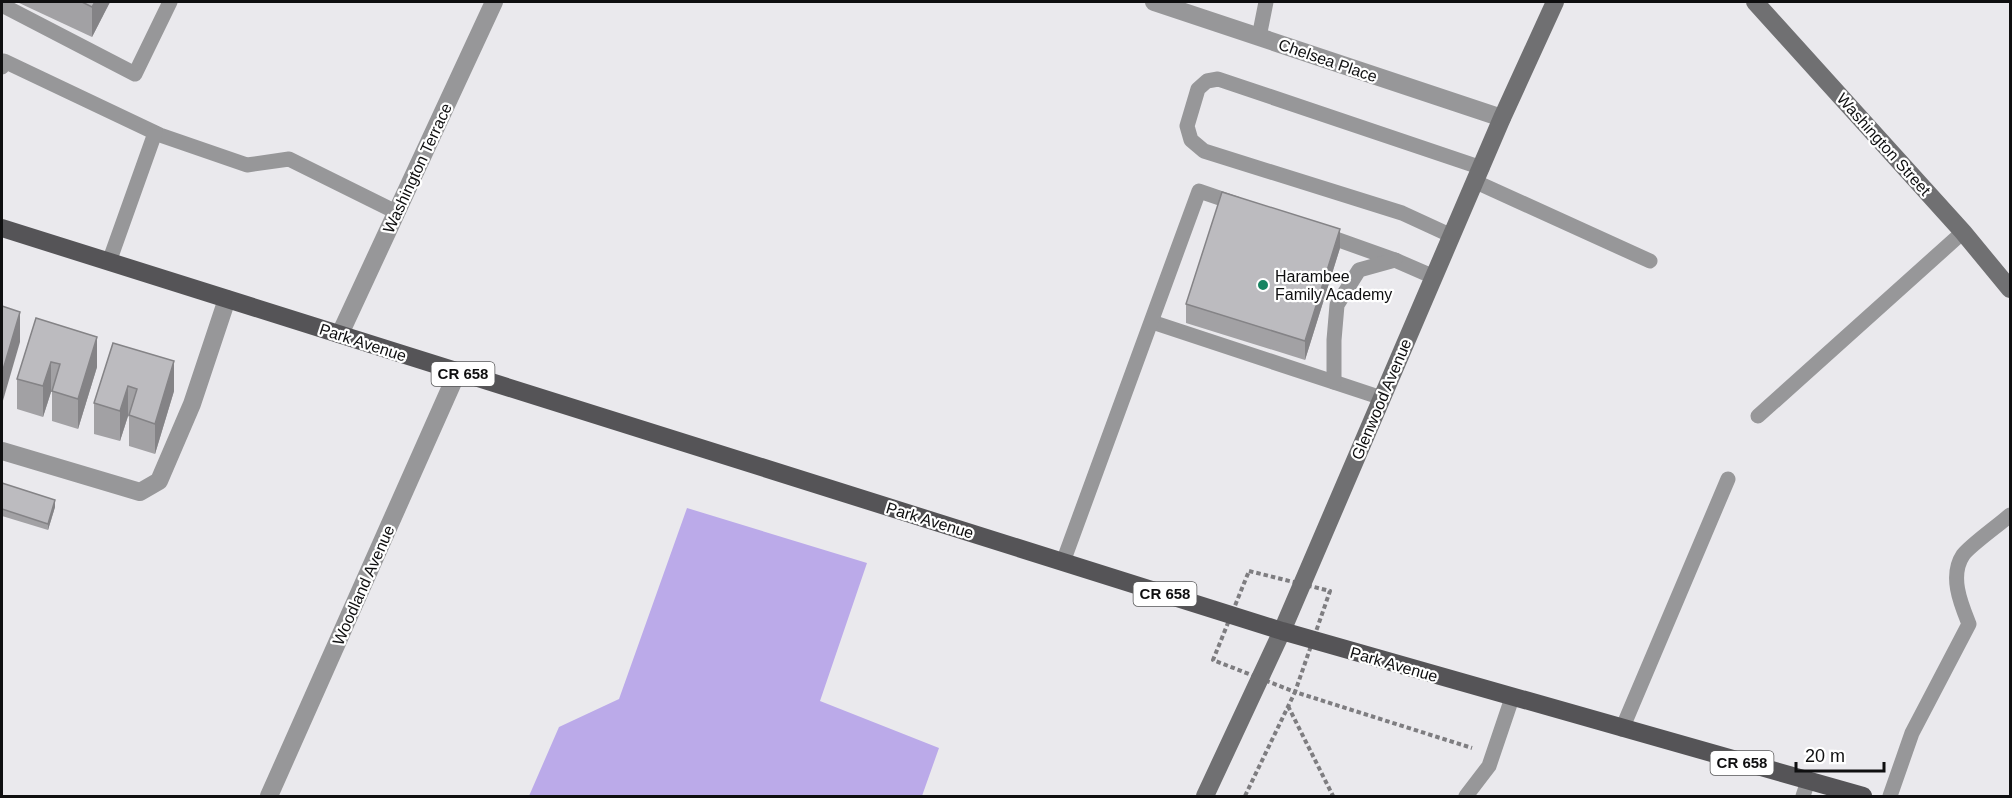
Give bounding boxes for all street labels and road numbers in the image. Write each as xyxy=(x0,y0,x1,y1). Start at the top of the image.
street label: Chelsea Place xyxy=(1276,36,1379,85)
street label: Washington Street xyxy=(1833,90,1934,199)
street label: Washington Terrace xyxy=(380,100,455,236)
street label: Park Avenue xyxy=(317,320,409,365)
street label: Glenwood Avenue xyxy=(1348,336,1415,462)
road number: CR 658 xyxy=(432,362,494,386)
street label: Park Avenue xyxy=(884,499,976,542)
street label: Woodland Avenue xyxy=(329,523,398,648)
road number: CR 658 xyxy=(1134,582,1196,606)
street label: Park Avenue xyxy=(1348,644,1440,685)
road number: CR 658 xyxy=(1710,751,1774,775)

